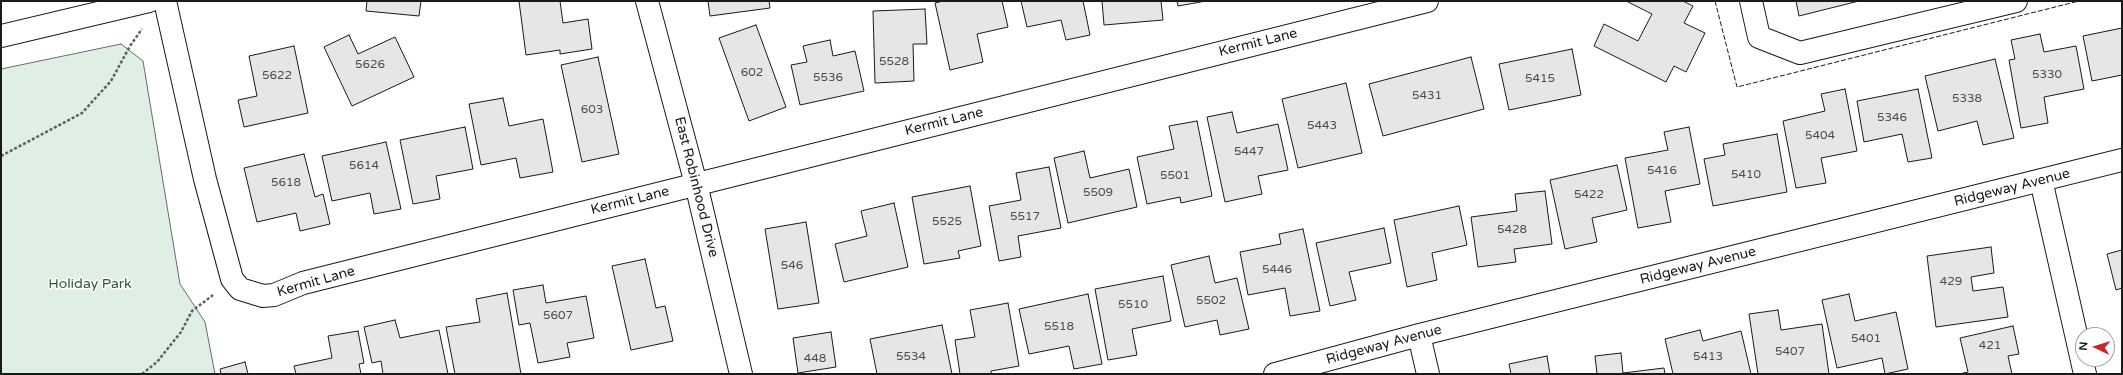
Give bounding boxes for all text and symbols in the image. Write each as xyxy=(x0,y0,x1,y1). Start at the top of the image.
street label: Kermit Lane xyxy=(1217,25,1299,61)
house number: 5528 xyxy=(879,55,909,69)
house number: 5626 xyxy=(355,58,385,72)
house number: 602 xyxy=(741,66,763,80)
house number: 5330 xyxy=(2032,68,2062,82)
house number: 5622 xyxy=(262,69,292,83)
house number: 5536 xyxy=(813,71,843,85)
house number: 5415 xyxy=(1525,72,1555,86)
house number: 5431 xyxy=(1412,89,1442,103)
house number: 5338 xyxy=(1952,92,1982,106)
house number: 603 xyxy=(581,103,603,117)
street label: Kermit Lane xyxy=(903,104,985,140)
house number: 5346 xyxy=(1877,111,1907,125)
street label: East Robinhood Drive xyxy=(670,115,722,259)
house number: 5443 xyxy=(1307,119,1337,133)
house number: 5404 xyxy=(1805,129,1835,143)
house number: 5447 xyxy=(1234,145,1264,159)
house number: 5614 xyxy=(349,159,379,173)
house number: 5416 xyxy=(1647,164,1677,178)
street label: Ridgeway Avenue xyxy=(1952,165,2072,211)
house number: 5410 xyxy=(1731,168,1761,182)
house number: 5501 xyxy=(1160,169,1190,183)
house number: 5618 xyxy=(271,176,301,190)
street label: Kermit Lane xyxy=(589,183,671,219)
house number: 5509 xyxy=(1083,186,1113,200)
house number: 5422 xyxy=(1574,188,1604,202)
house number: 5517 xyxy=(1010,210,1040,224)
house number: 5525 xyxy=(932,215,962,229)
house number: 5428 xyxy=(1497,223,1527,237)
street label: Ridgeway Avenue xyxy=(1638,243,1758,289)
house number: 546 xyxy=(781,259,803,273)
street label: Kermit Lane xyxy=(275,263,357,301)
house number: 5446 xyxy=(1262,263,1292,277)
house number: 429 xyxy=(1940,275,1962,289)
park label: Holiday Park xyxy=(48,276,132,292)
house number: 5502 xyxy=(1196,294,1226,308)
house number: 5510 xyxy=(1118,298,1148,312)
house number: 5607 xyxy=(543,309,573,323)
house number: 5518 xyxy=(1044,320,1074,334)
street label: Ridgeway Avenue xyxy=(1324,321,1444,369)
north arrow xyxy=(2075,327,2115,367)
house number: 5401 xyxy=(1851,332,1881,346)
house number: 421 xyxy=(1979,339,2001,353)
text: N xyxy=(2077,341,2090,351)
house number: 5407 xyxy=(1775,345,1805,359)
house number: 5534 xyxy=(896,350,926,364)
house number: 5413 xyxy=(1693,350,1723,364)
house number: 448 xyxy=(804,352,826,366)

